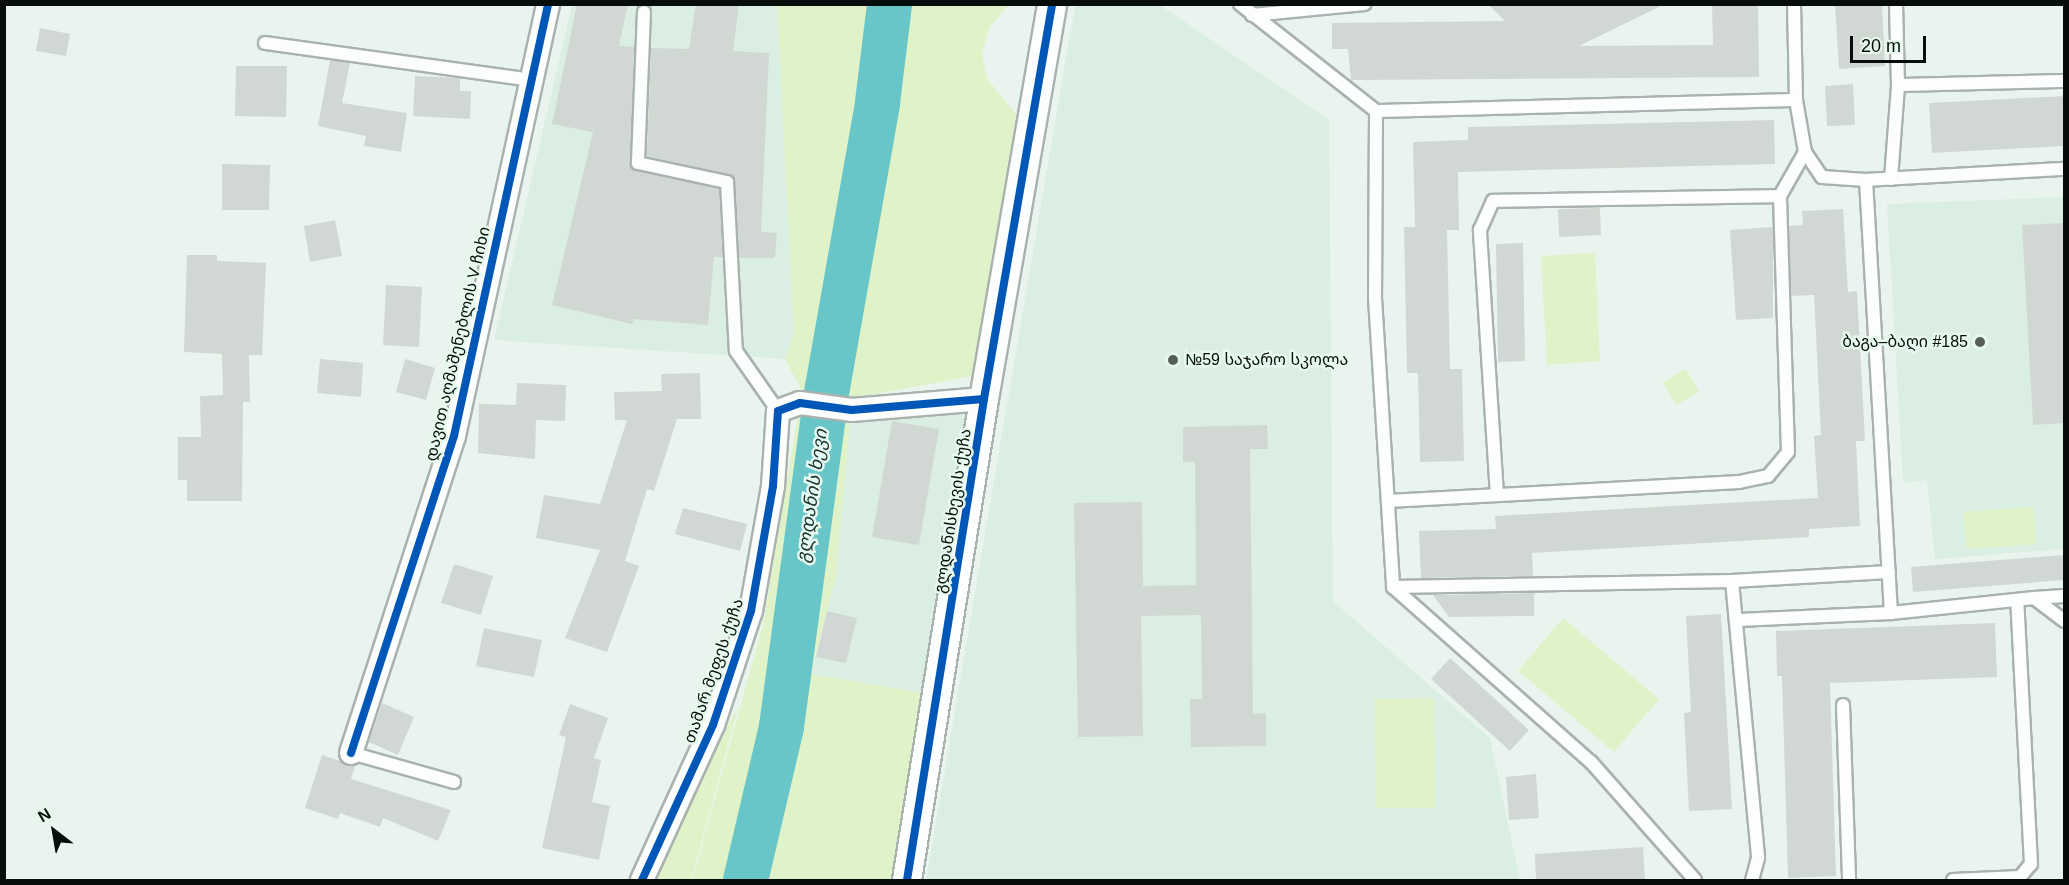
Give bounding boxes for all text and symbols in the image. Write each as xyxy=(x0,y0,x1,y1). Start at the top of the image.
scale bar xyxy=(1853,24,1930,62)
text: 20 m xyxy=(1861,36,1901,56)
street label: დავით აღმაშენებლის V ჩიხი xyxy=(422,225,494,463)
place label: ბაგა–ბაღი #185 xyxy=(1842,332,1968,352)
marker: ბაგა–ბაღი #185 xyxy=(1973,335,1987,349)
place label: №59 საჯარო სკოლა xyxy=(1185,350,1348,370)
marker: №59 საჯარო სკოლა xyxy=(1166,353,1180,367)
street label: გლდანისხევის ქუჩა xyxy=(930,427,976,595)
water label: გლდანის ხევი xyxy=(792,428,832,564)
street label: თამარ მეფეს ქუჩა xyxy=(680,596,748,746)
north arrow xyxy=(24,801,84,861)
text: N xyxy=(35,805,54,825)

